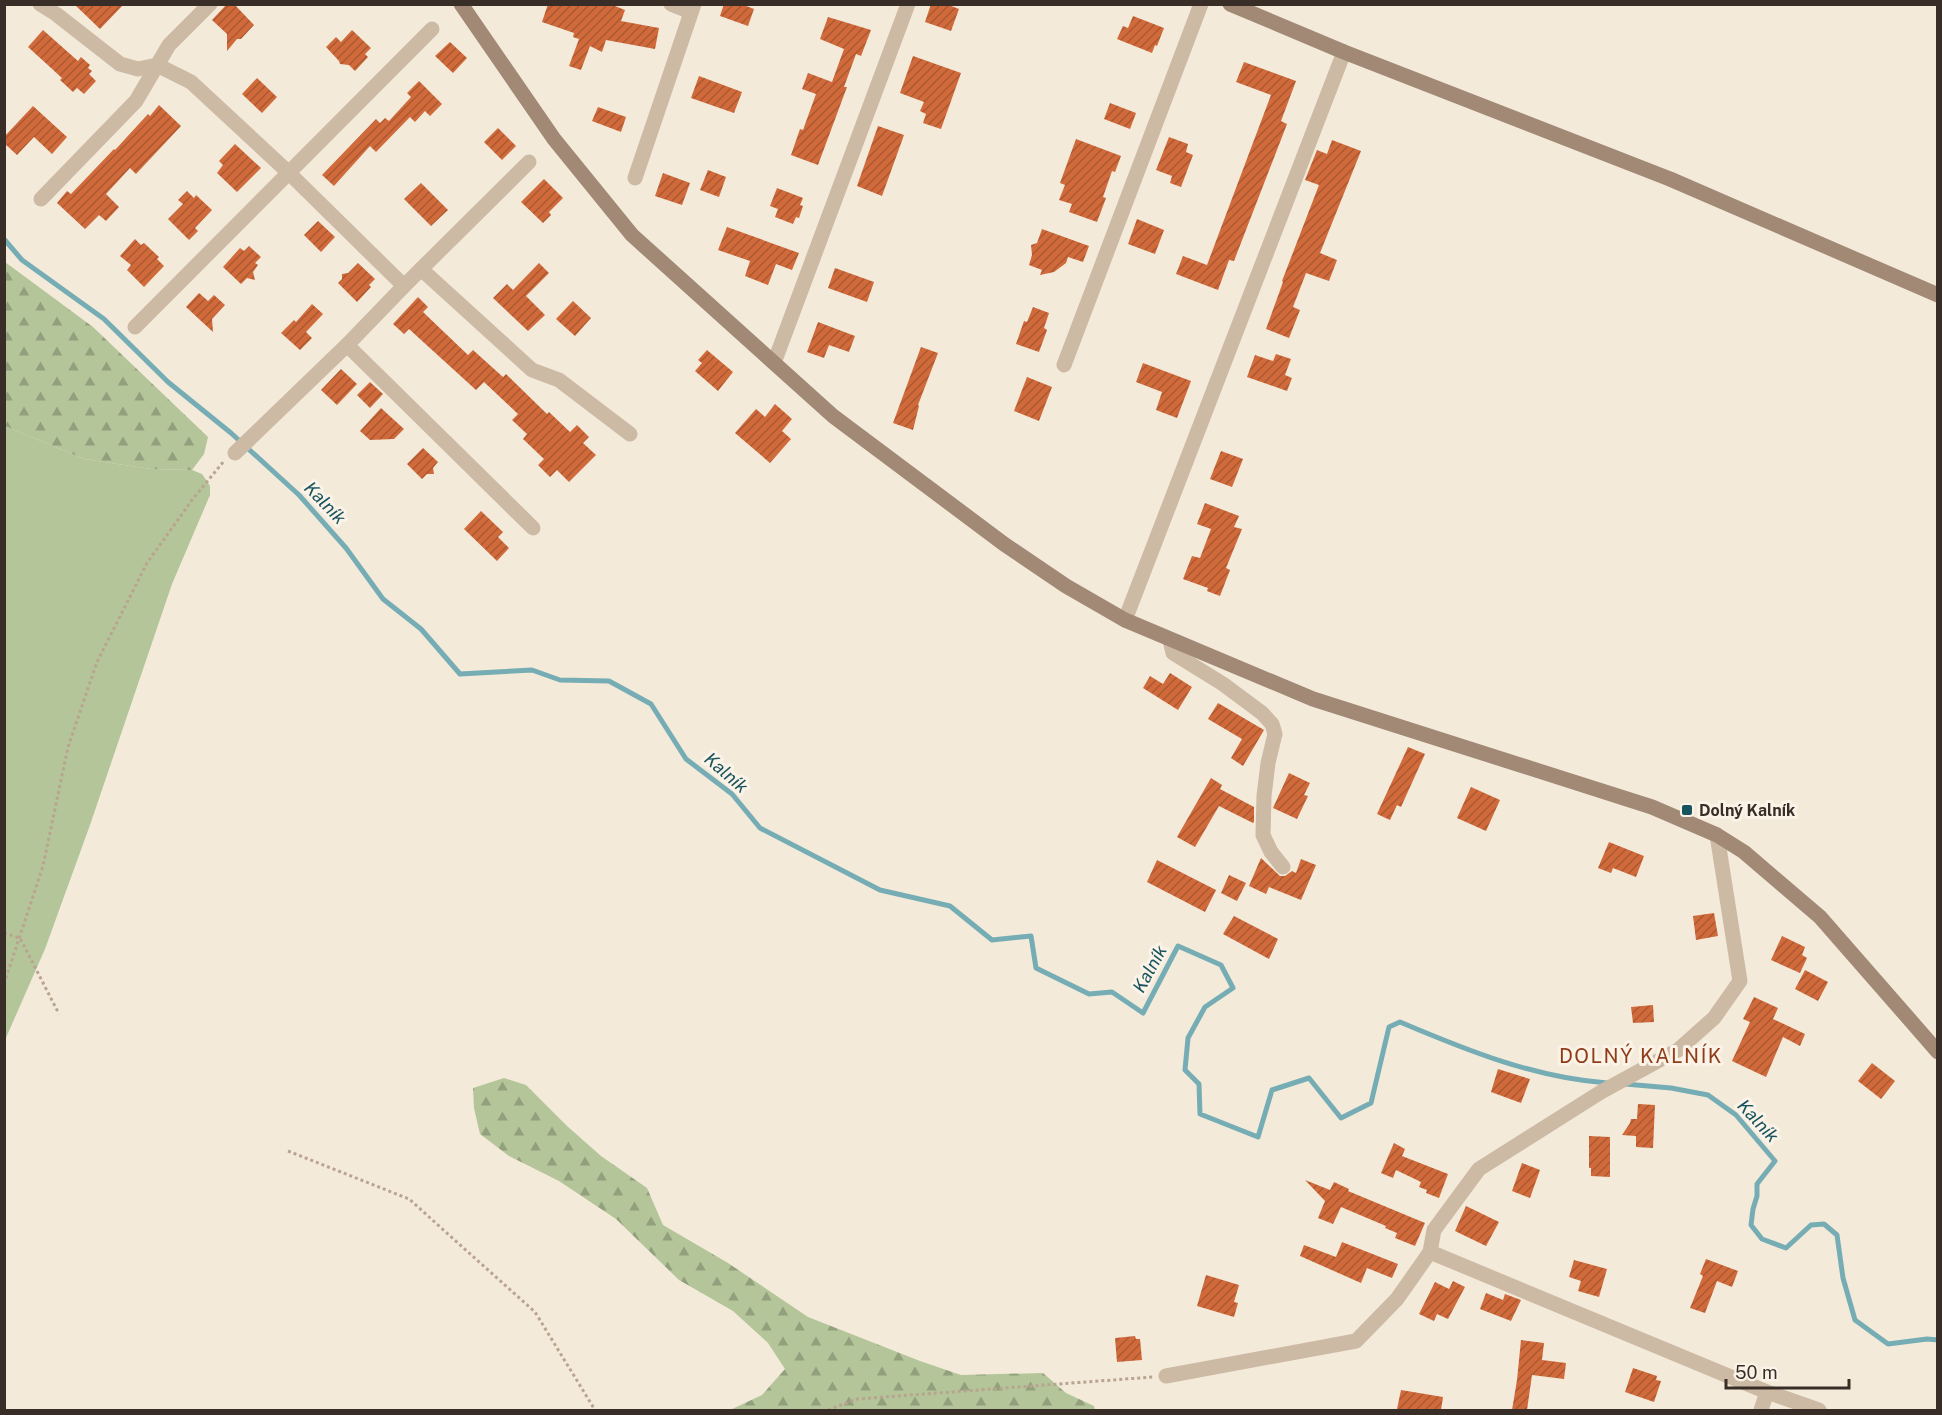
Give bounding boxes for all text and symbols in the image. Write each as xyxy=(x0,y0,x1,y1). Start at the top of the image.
water label: Kalník xyxy=(300,477,351,528)
water label: Kalník xyxy=(700,748,753,797)
place label: Dolný Kalník xyxy=(1699,801,1795,820)
marker: Dolný Kalník xyxy=(1680,803,1694,817)
water label: Kalník xyxy=(1128,941,1171,996)
district label: DOLNÝ KALNÍK xyxy=(1559,1043,1723,1068)
water label: Kalník xyxy=(1733,1095,1784,1147)
scale bar xyxy=(1726,1352,1849,1390)
text: 50 m xyxy=(1735,1362,1778,1383)

